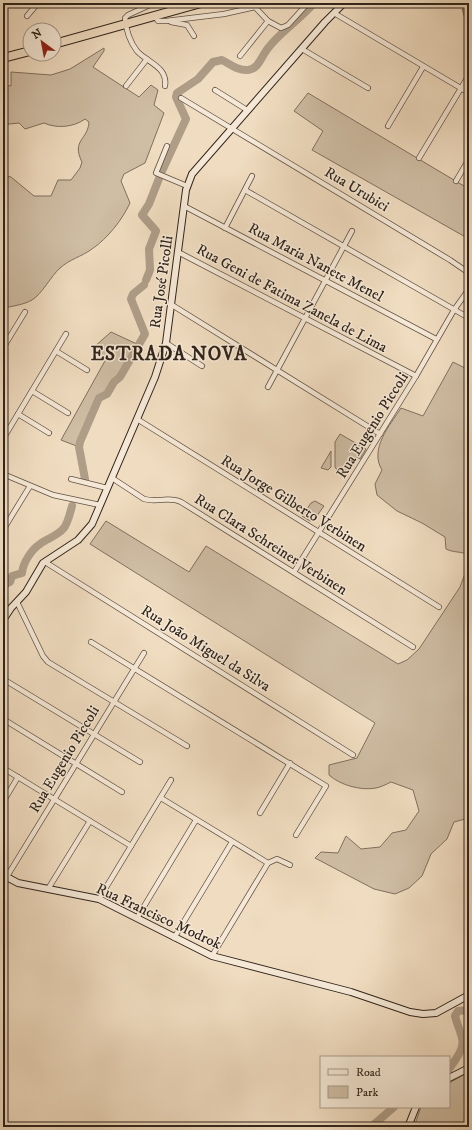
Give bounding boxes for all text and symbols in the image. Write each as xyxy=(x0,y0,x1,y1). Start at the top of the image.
north arrow xyxy=(22,22,62,62)
text: N xyxy=(30,26,45,43)
street label: Rua Urubici xyxy=(321,163,393,216)
street label: Rua Maria Nanete Menel xyxy=(245,219,387,306)
street label: Rua José Picolli xyxy=(146,234,177,330)
street label: Rua Geni de Fatima Zanela de Lima xyxy=(193,240,391,357)
district label: ESTRADA NOVA xyxy=(91,343,247,366)
street label: Rua Eugenio Piccoli xyxy=(332,369,413,482)
street label: Rua Jorge Gilberto Verbinen xyxy=(217,451,370,556)
street label: Rua Clara Schreiner Verbinen xyxy=(191,490,351,599)
street label: Rua João Miguel da Silva xyxy=(138,601,274,696)
street label: Rua Eugenio Piccoli xyxy=(25,702,104,816)
street label: Rua Francisco Modrok xyxy=(93,879,225,954)
legend xyxy=(320,1056,450,1108)
text: Road xyxy=(356,1065,381,1080)
text: Park xyxy=(356,1085,378,1100)

